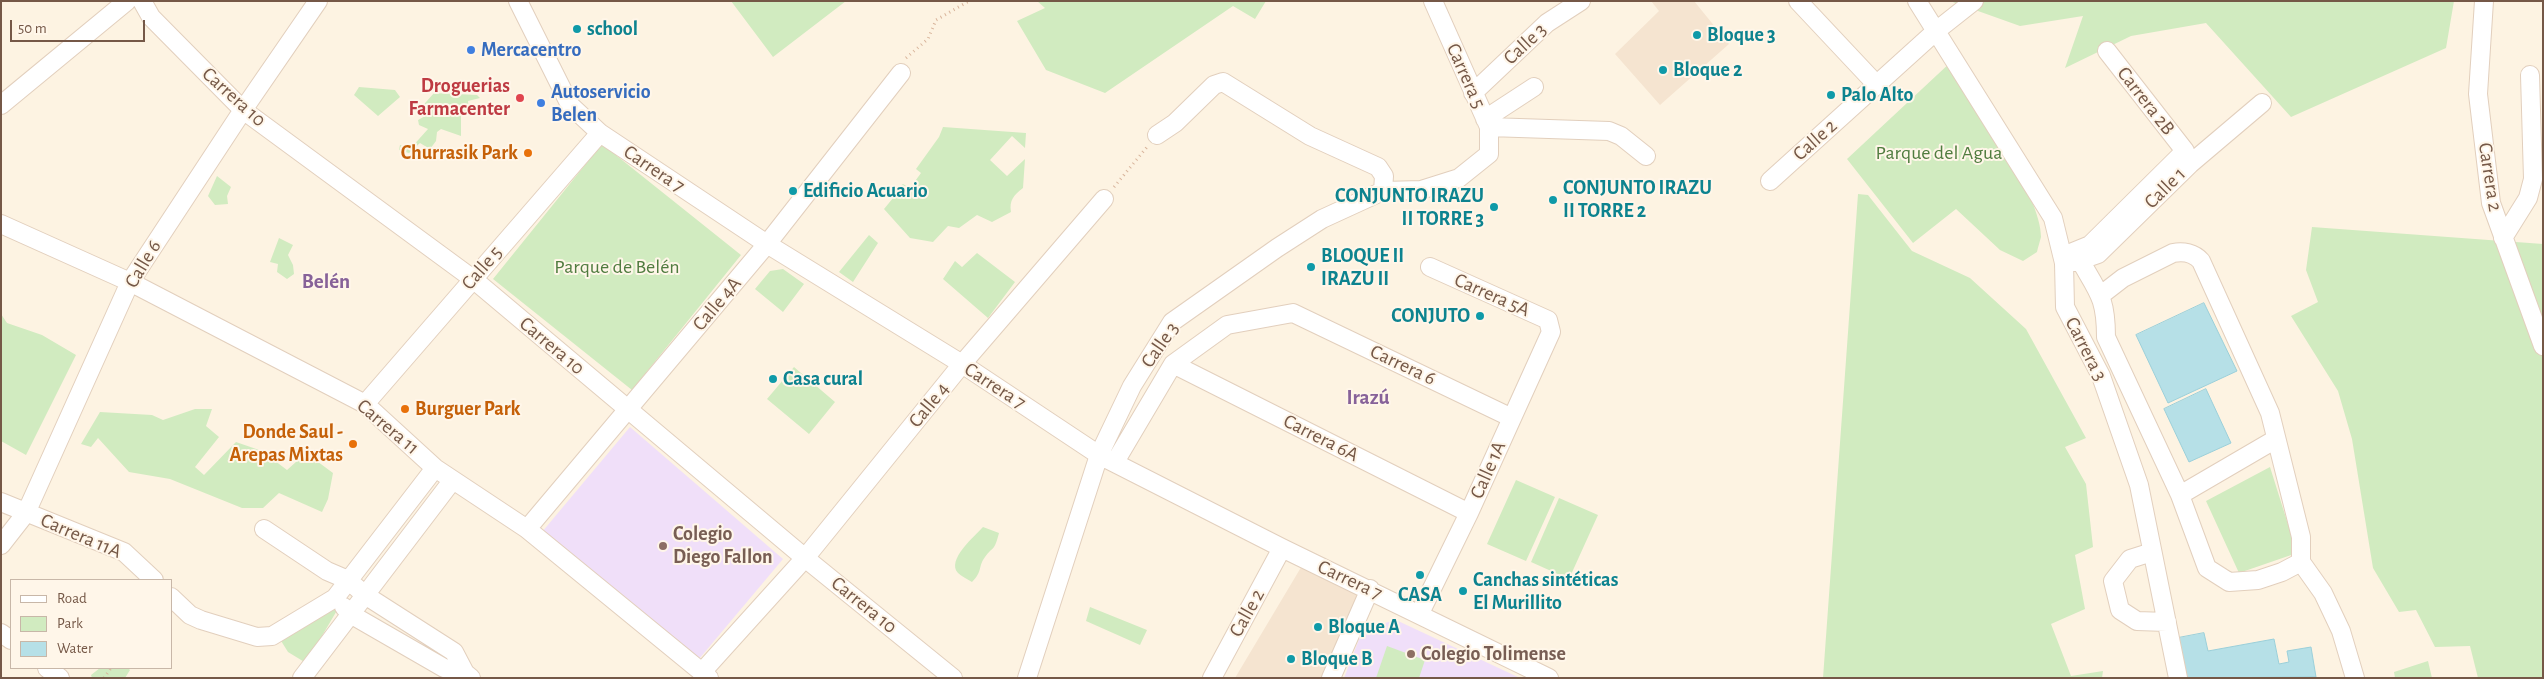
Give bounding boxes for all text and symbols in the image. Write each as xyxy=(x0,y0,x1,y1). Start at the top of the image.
scale bar xyxy=(12,10,148,42)
place label: school xyxy=(587,17,638,41)
street label: Calle 3 xyxy=(1498,18,1552,70)
text: 50 m xyxy=(18,21,47,36)
marker: school xyxy=(571,23,583,35)
place label: Bloque 3 xyxy=(1707,23,1776,47)
marker: Bloque 3 xyxy=(1691,29,1703,41)
place label: Mercacentro xyxy=(481,38,581,62)
street label: Carrera 5 xyxy=(1441,40,1491,112)
marker: Mercacentro xyxy=(465,44,477,56)
place label: Bloque 2 xyxy=(1673,58,1742,82)
street label: Carrera 10 xyxy=(197,62,271,132)
street label: Carrera 2B xyxy=(2112,62,2180,140)
marker: Bloque 2 xyxy=(1657,64,1669,76)
place label: Droguerias Farmacenter xyxy=(408,74,510,121)
place label: Autoservicio Belen xyxy=(551,80,651,127)
place label: Palo Alto xyxy=(1841,83,1913,107)
marker: Palo Alto xyxy=(1825,89,1837,101)
marker: Droguerias Farmacenter xyxy=(514,92,526,104)
marker: Autoservicio Belen xyxy=(535,97,547,109)
street label: Calle 2 xyxy=(1788,114,1842,166)
street label: Carrera 7 xyxy=(619,140,689,198)
place label: Churrasik Park xyxy=(401,141,518,165)
park label: Parque del Agua xyxy=(1876,141,2002,165)
street label: Carrera 2 xyxy=(2473,141,2507,213)
marker: Churrasik Park xyxy=(522,147,534,159)
street label: Calle 1 xyxy=(2139,162,2191,214)
place label: CONJUNTO IRAZU II TORRE 2 xyxy=(1563,176,1712,223)
place label: Edificio Acuario xyxy=(803,179,928,203)
place label: CONJUNTO IRAZU II TORRE 3 xyxy=(1335,184,1484,231)
marker: Edificio Acuario xyxy=(787,185,799,197)
marker: CONJUNTO IRAZU II TORRE 2 xyxy=(1547,194,1559,206)
marker: CONJUNTO IRAZU II TORRE 3 xyxy=(1488,201,1500,213)
street label: Calle 6 xyxy=(119,236,167,292)
street label: Calle 5 xyxy=(456,241,508,295)
place label: BLOQUE II IRAZU II xyxy=(1321,244,1404,291)
park label: Parque de Belén xyxy=(554,255,680,279)
marker: BLOQUE II IRAZU II xyxy=(1305,261,1317,273)
street label: Carrera 5A xyxy=(1450,268,1534,322)
district label: Belén xyxy=(302,269,350,295)
street label: Calle 4A xyxy=(687,272,747,336)
place label: CONJUTO xyxy=(1391,304,1470,328)
marker: CONJUTO xyxy=(1474,310,1486,322)
street label: Carrera 10 xyxy=(514,312,590,380)
street label: Carrera 3 xyxy=(2060,313,2112,385)
street label: Calle 3 xyxy=(1136,318,1184,372)
street label: Carrera 6 xyxy=(1366,339,1440,391)
street label: Carrera 7 xyxy=(960,357,1030,415)
place label: Casa cural xyxy=(783,367,863,391)
marker: Casa cural xyxy=(767,373,779,385)
street label: Calle 4 xyxy=(903,377,955,433)
district label: Irazú xyxy=(1346,385,1390,411)
street label: Carrera 11 xyxy=(352,394,424,460)
place label: Burguer Park xyxy=(415,397,520,421)
marker: Burguer Park xyxy=(399,403,411,415)
street label: Carrera 6A xyxy=(1279,409,1363,467)
place label: Donde Saul - Arepas Mixtas xyxy=(230,420,343,467)
street label: Calle 1A xyxy=(1465,437,1511,503)
marker: Donde Saul - Arepas Mixtas xyxy=(347,438,359,450)
street label: Carrera 11A xyxy=(37,508,125,564)
place label: Colegio Diego Fallon xyxy=(673,522,772,569)
marker: Colegio Diego Fallon xyxy=(657,540,669,552)
street label: Carrera 7 xyxy=(1314,555,1386,605)
place label: Canchas sintéticas El Murillito xyxy=(1473,568,1618,615)
marker: CASA xyxy=(1414,569,1426,581)
street label: Carrera 10 xyxy=(826,571,902,639)
legend xyxy=(10,579,172,669)
place label: CASA xyxy=(1398,583,1442,607)
street label: Calle 2 xyxy=(1224,585,1270,641)
marker: Canchas sintéticas El Murillito xyxy=(1457,585,1469,597)
text: Road xyxy=(57,591,87,606)
place label: Bloque A xyxy=(1328,615,1400,639)
text: Park xyxy=(57,616,83,631)
marker: Bloque A xyxy=(1312,621,1324,633)
text: Water xyxy=(57,641,93,656)
place label: Colegio Tolimense xyxy=(1421,642,1566,666)
place label: Bloque B xyxy=(1301,647,1373,671)
marker: Colegio Tolimense xyxy=(1405,648,1417,660)
marker: Bloque B xyxy=(1285,653,1297,665)

